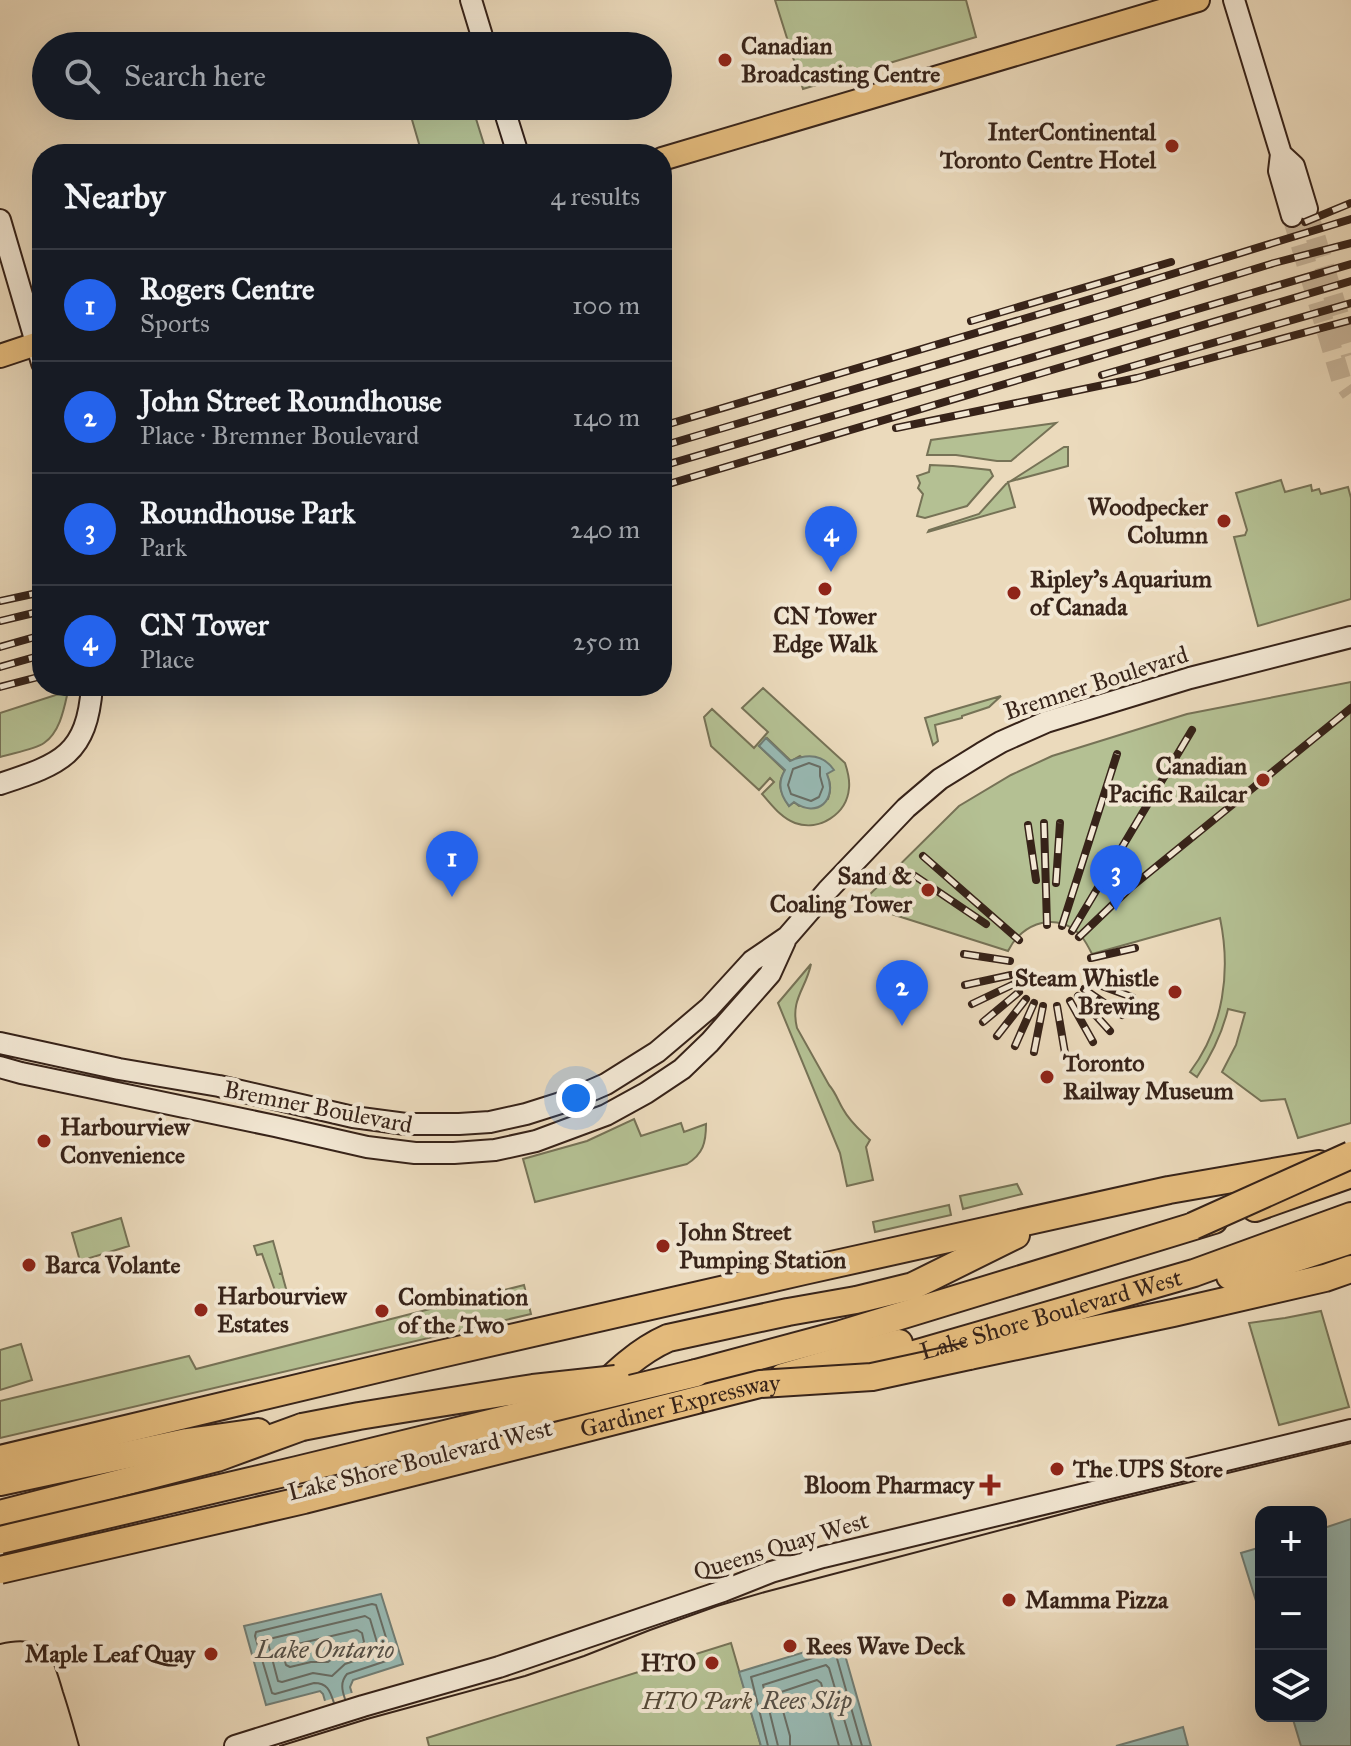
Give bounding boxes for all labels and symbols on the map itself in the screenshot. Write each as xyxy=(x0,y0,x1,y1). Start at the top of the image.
place label: Canadian Broadcasting Centre xyxy=(741,31,940,89)
marker: Canadian Broadcasting Centre xyxy=(716,51,734,69)
place label: InterContinental Toronto Centre Hotel xyxy=(939,117,1157,175)
marker: InterContinental Toronto Centre Hotel xyxy=(1163,137,1181,155)
place label: Woodpecker Column xyxy=(1088,492,1209,550)
pin: 4 xyxy=(805,506,857,572)
marker: Woodpecker Column xyxy=(1215,512,1233,530)
place label: Ripley's Aquarium of Canada xyxy=(1030,564,1213,622)
marker: CN Tower Edge Walk xyxy=(816,580,834,598)
marker: Ripley's Aquarium of Canada xyxy=(1005,584,1023,602)
place label: CN Tower Edge Walk xyxy=(773,601,878,659)
street label: Bremner Boulevard xyxy=(1000,639,1192,727)
place label: Canadian Pacific Railcar xyxy=(1108,751,1248,809)
marker: Canadian Pacific Railcar xyxy=(1254,771,1272,789)
pin: 1 xyxy=(426,831,478,897)
pin: 3 xyxy=(1090,845,1142,911)
place label: Sand & Coaling Tower xyxy=(770,861,913,919)
marker: Sand & Coaling Tower xyxy=(919,881,937,899)
pin: 2 xyxy=(876,960,928,1026)
place label: Steam Whistle Brewing xyxy=(1015,963,1160,1021)
marker: Steam Whistle Brewing xyxy=(1166,983,1184,1001)
place label: Toronto Railway Museum xyxy=(1062,1048,1235,1106)
marker: Toronto Railway Museum xyxy=(1038,1068,1056,1086)
street label: Bremner Boulevard xyxy=(221,1074,415,1140)
your location xyxy=(556,1078,596,1118)
place label: Harbourview Convenience xyxy=(60,1112,191,1170)
marker: Harbourview Convenience xyxy=(35,1132,53,1150)
place label: John Street Pumping Station xyxy=(676,1217,846,1275)
marker: John Street Pumping Station xyxy=(654,1237,672,1255)
place label: Barca Volante xyxy=(45,1250,181,1280)
marker: Barca Volante xyxy=(20,1256,38,1274)
street label: Lake Shore Boulevard West xyxy=(916,1262,1186,1367)
place label: Harbourview Estates xyxy=(217,1281,348,1339)
place label: Combination of the Two xyxy=(398,1282,528,1340)
marker: Harbourview Estates xyxy=(192,1301,210,1319)
marker: Combination of the Two xyxy=(373,1302,391,1320)
street label: Gardiner Expressway xyxy=(577,1368,782,1444)
street label: Lake Shore Boulevard West xyxy=(285,1413,556,1507)
place label: The UPS Store xyxy=(1072,1454,1223,1484)
marker: The UPS Store xyxy=(1048,1460,1066,1478)
place label: Bloom Pharmacy xyxy=(804,1470,976,1500)
marker: Bloom Pharmacy xyxy=(981,1476,999,1494)
street label: Queens Quay West xyxy=(690,1505,873,1587)
place label: Mamma Pizza xyxy=(1025,1585,1169,1615)
marker: Mamma Pizza xyxy=(1000,1591,1018,1609)
place label: Rees Wave Deck xyxy=(806,1631,966,1661)
water label: Lake Ontario xyxy=(255,1633,395,1665)
marker: Rees Wave Deck xyxy=(781,1637,799,1655)
place label: Maple Leaf Quay xyxy=(25,1639,197,1669)
marker: Maple Leaf Quay xyxy=(202,1645,220,1663)
place label: HTO xyxy=(640,1648,696,1678)
marker: HTO xyxy=(703,1654,721,1672)
water label: Rees Slip xyxy=(761,1684,853,1717)
park label: HTO Park xyxy=(641,1686,753,1716)

